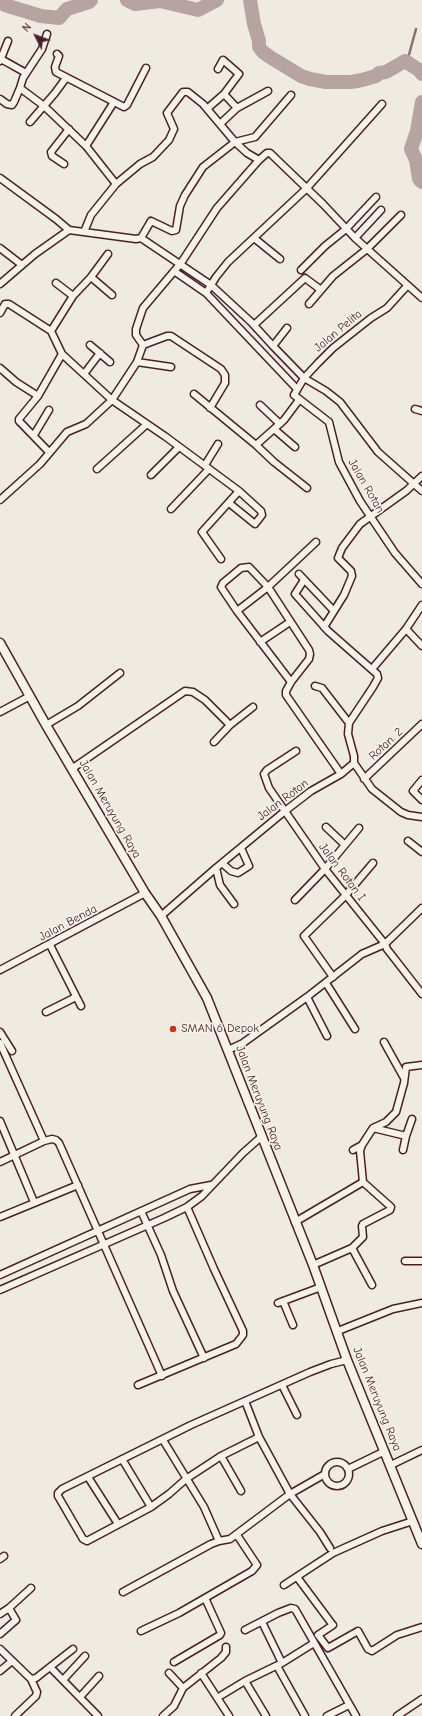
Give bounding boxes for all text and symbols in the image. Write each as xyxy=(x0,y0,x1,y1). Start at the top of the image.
north arrow xyxy=(16,16,56,56)
text: N xyxy=(19,21,34,35)
street label: Jalan Pelita xyxy=(311,307,365,355)
street label: Jalan Rotan xyxy=(345,456,387,516)
street label: Rotan. 2 xyxy=(366,725,406,763)
street label: Jalan Meruyung Raya xyxy=(76,757,144,861)
street label: Jalan Rotan xyxy=(255,776,311,824)
street label: Jalan Rotan I xyxy=(315,840,369,904)
street label: Jalan Benda xyxy=(36,902,100,944)
place label: SMAN 6 Depok xyxy=(181,1022,259,1036)
marker: SMAN 6 Depok xyxy=(168,1024,178,1034)
street label: Jalan Meruyung Raya xyxy=(232,1044,286,1152)
street label: Jalan Meruyung Raya xyxy=(349,1345,405,1453)

